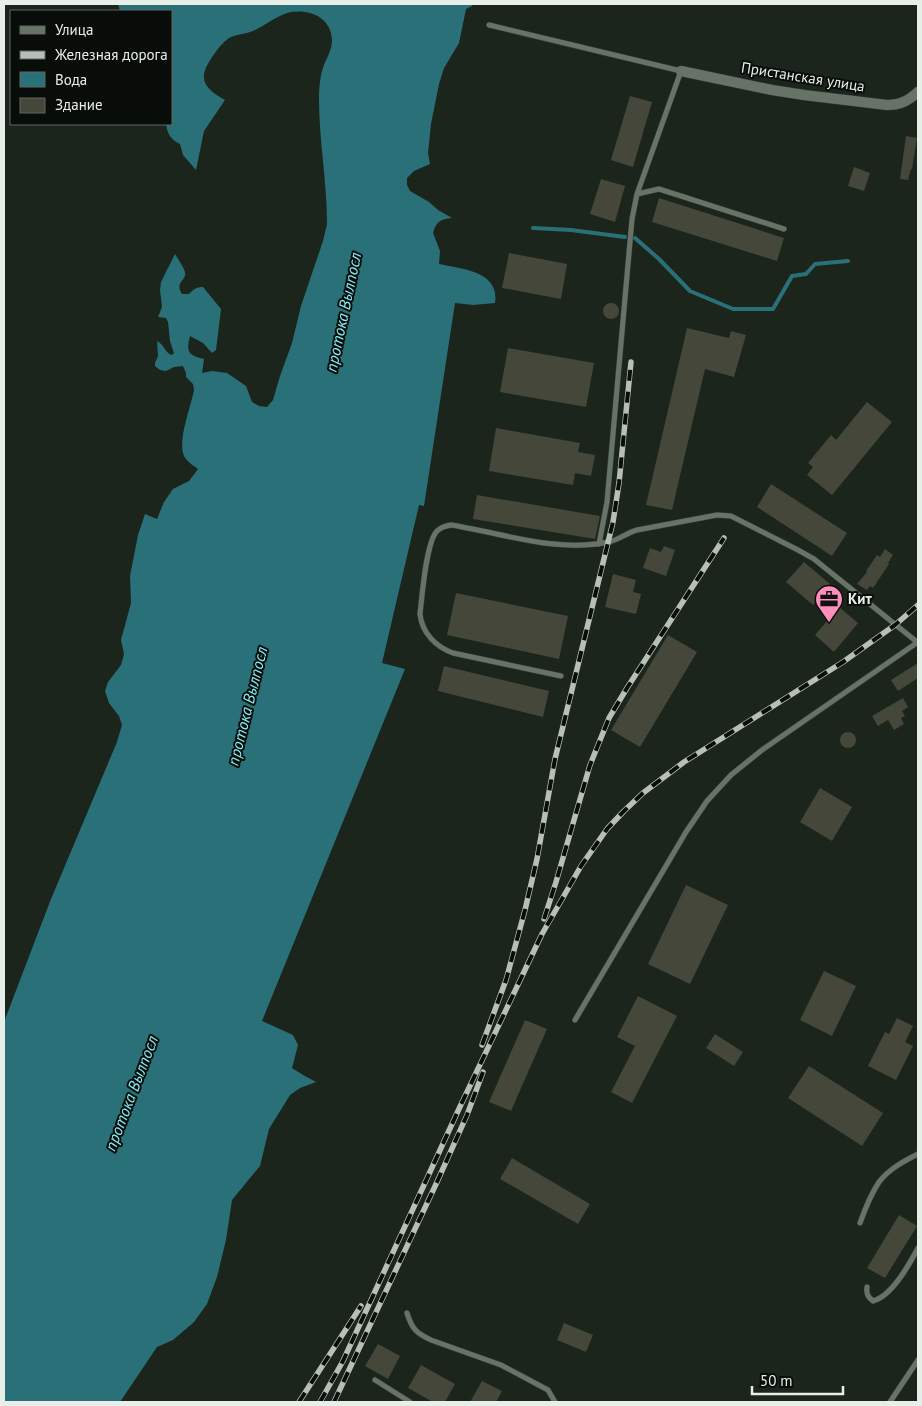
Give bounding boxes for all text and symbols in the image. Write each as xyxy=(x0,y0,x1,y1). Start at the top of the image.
legend xyxy=(10,10,172,125)
text: Улица xyxy=(55,20,93,39)
text: Железная дорога xyxy=(54,45,168,64)
street label: Пристанская улица xyxy=(740,57,866,96)
text: Вода xyxy=(55,70,87,89)
text: Здание xyxy=(55,95,103,114)
water label: протока Вылпосл xyxy=(321,250,365,374)
office icon: Кит xyxy=(814,584,844,623)
place label: Кит xyxy=(848,589,872,608)
water label: протока Вылпосл xyxy=(223,644,271,767)
water label: протока Вылпосл xyxy=(100,1033,162,1153)
scale bar xyxy=(752,1364,843,1396)
text: 50 m xyxy=(760,1371,793,1390)

